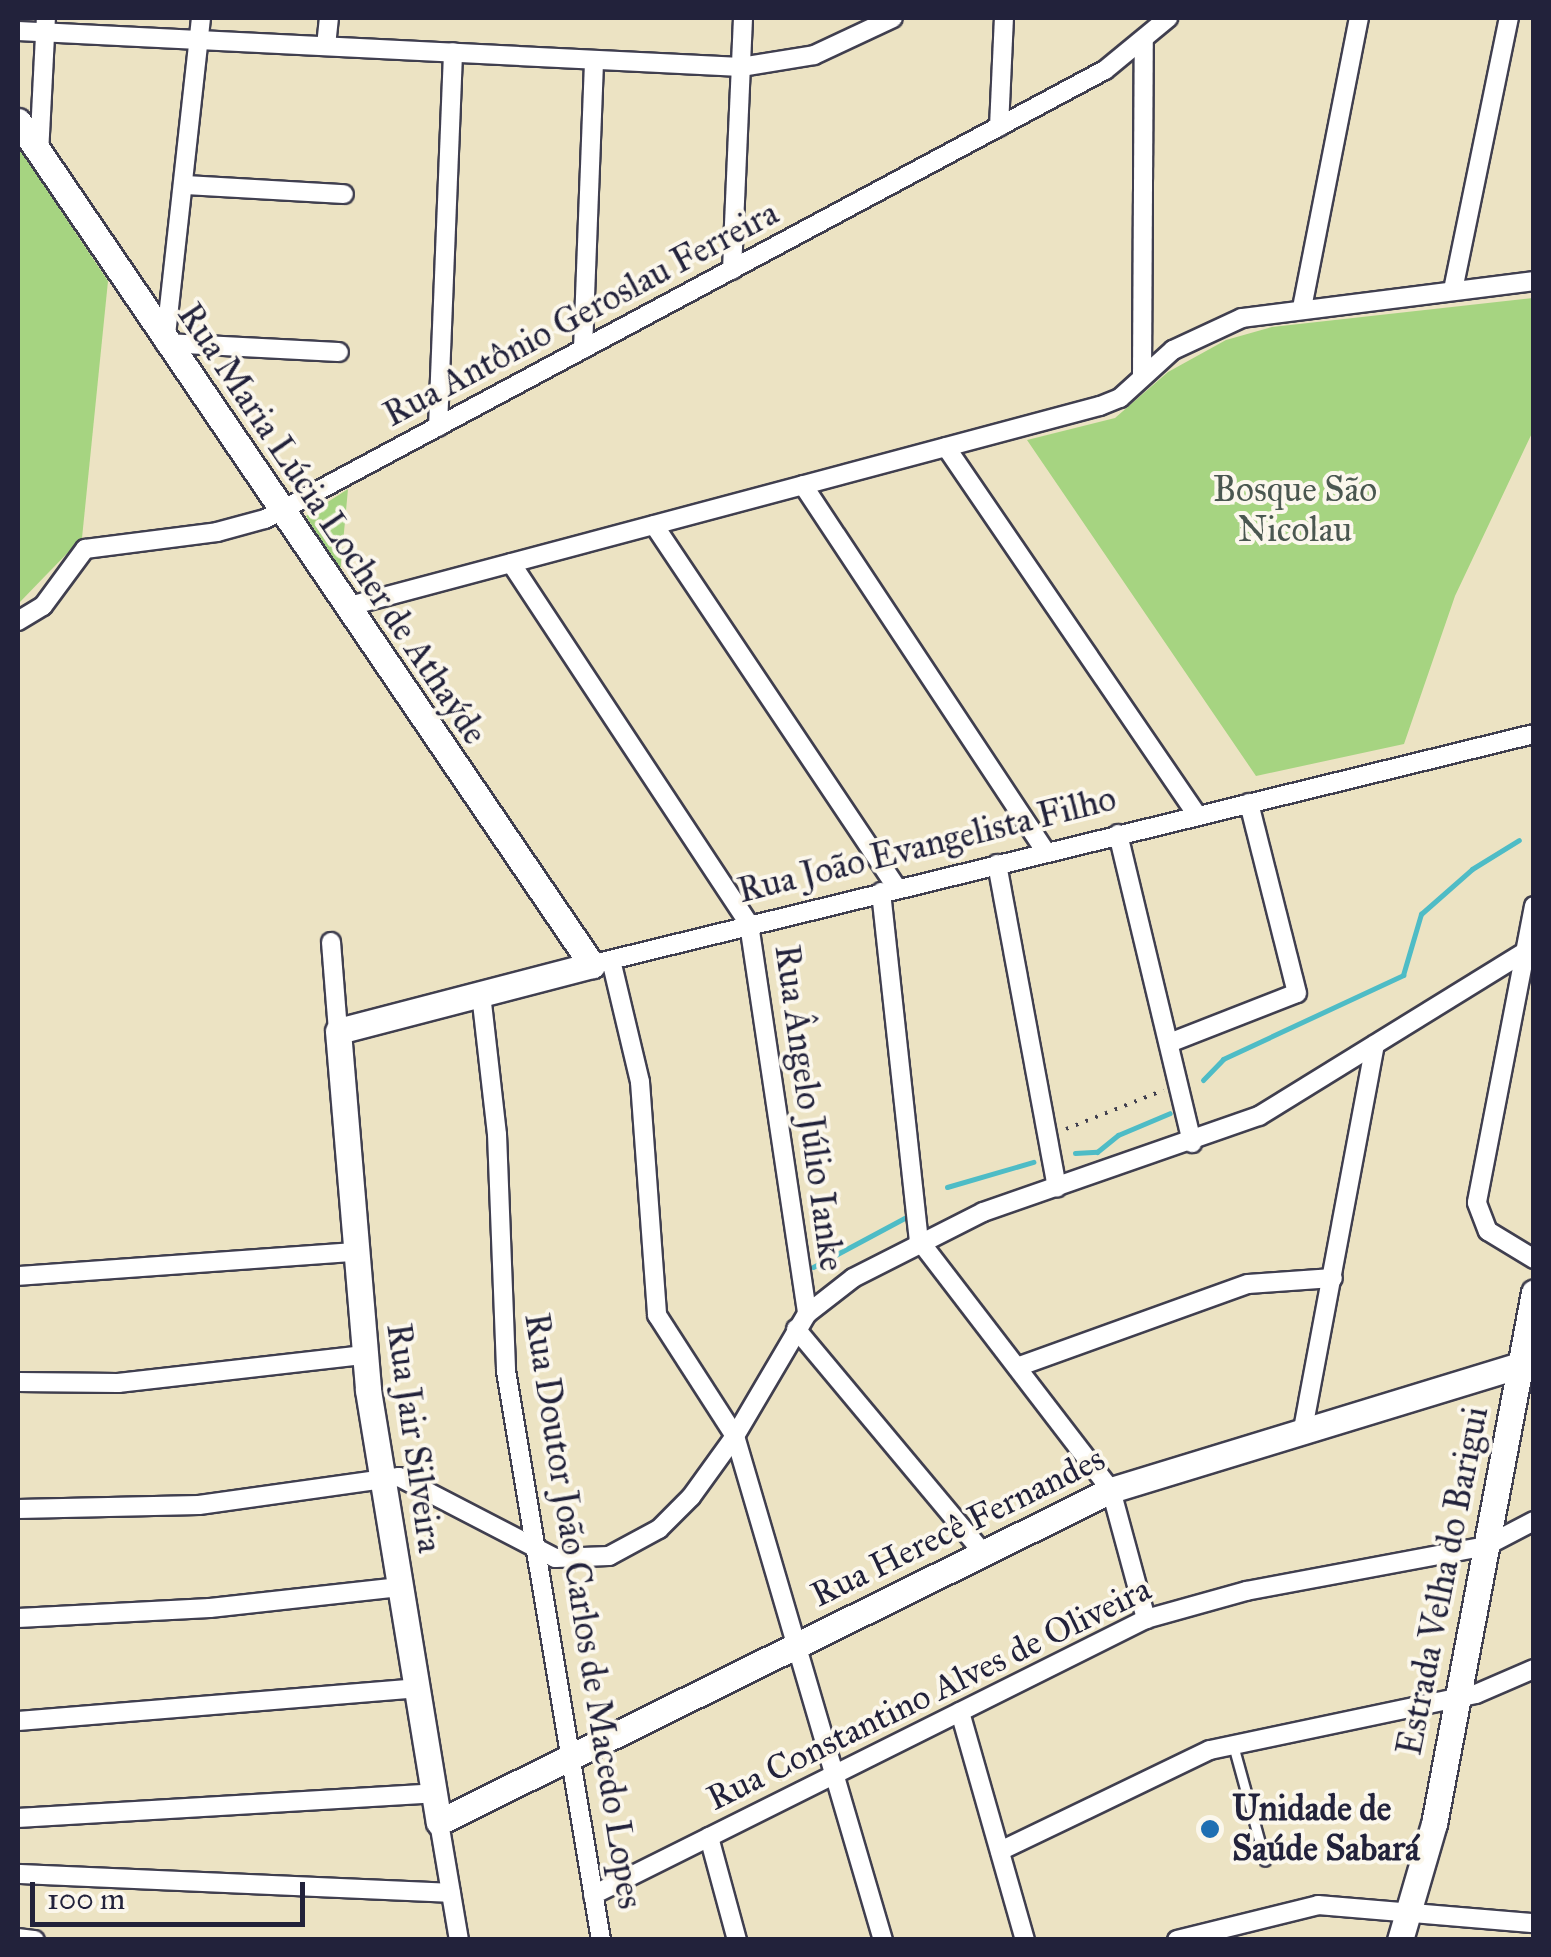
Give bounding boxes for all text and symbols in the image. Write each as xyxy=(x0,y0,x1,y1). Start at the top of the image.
street label: Rua Antônio Geroslau Ferreira xyxy=(377,192,785,436)
street label: Rua Maria Lúcia Locher de Athaýde xyxy=(168,296,496,752)
park label: Bosque São Nicolau xyxy=(1213,469,1377,551)
street label: Rua João Evangelista Filho xyxy=(734,778,1120,912)
street label: Rua Ângelo Júlio Ianke xyxy=(765,942,853,1274)
street label: Rua Doutor João Carlos de Macedo Lopes xyxy=(515,1310,651,1912)
street label: Rua Jair Silveira xyxy=(377,1321,451,1555)
street label: Estrada Velha do Barigui xyxy=(1389,1403,1497,1759)
street label: Rua Herecê Fernandes xyxy=(804,1438,1112,1616)
street label: Rua Constantino Alves de Oliveira xyxy=(700,1568,1158,1820)
place label: Unidade de Saúde Sabará xyxy=(1232,1788,1420,1870)
marker: Unidade de Saúde Sabará xyxy=(1197,1816,1223,1842)
scale bar xyxy=(35,1862,310,1924)
text: 100 m xyxy=(47,1881,125,1917)

